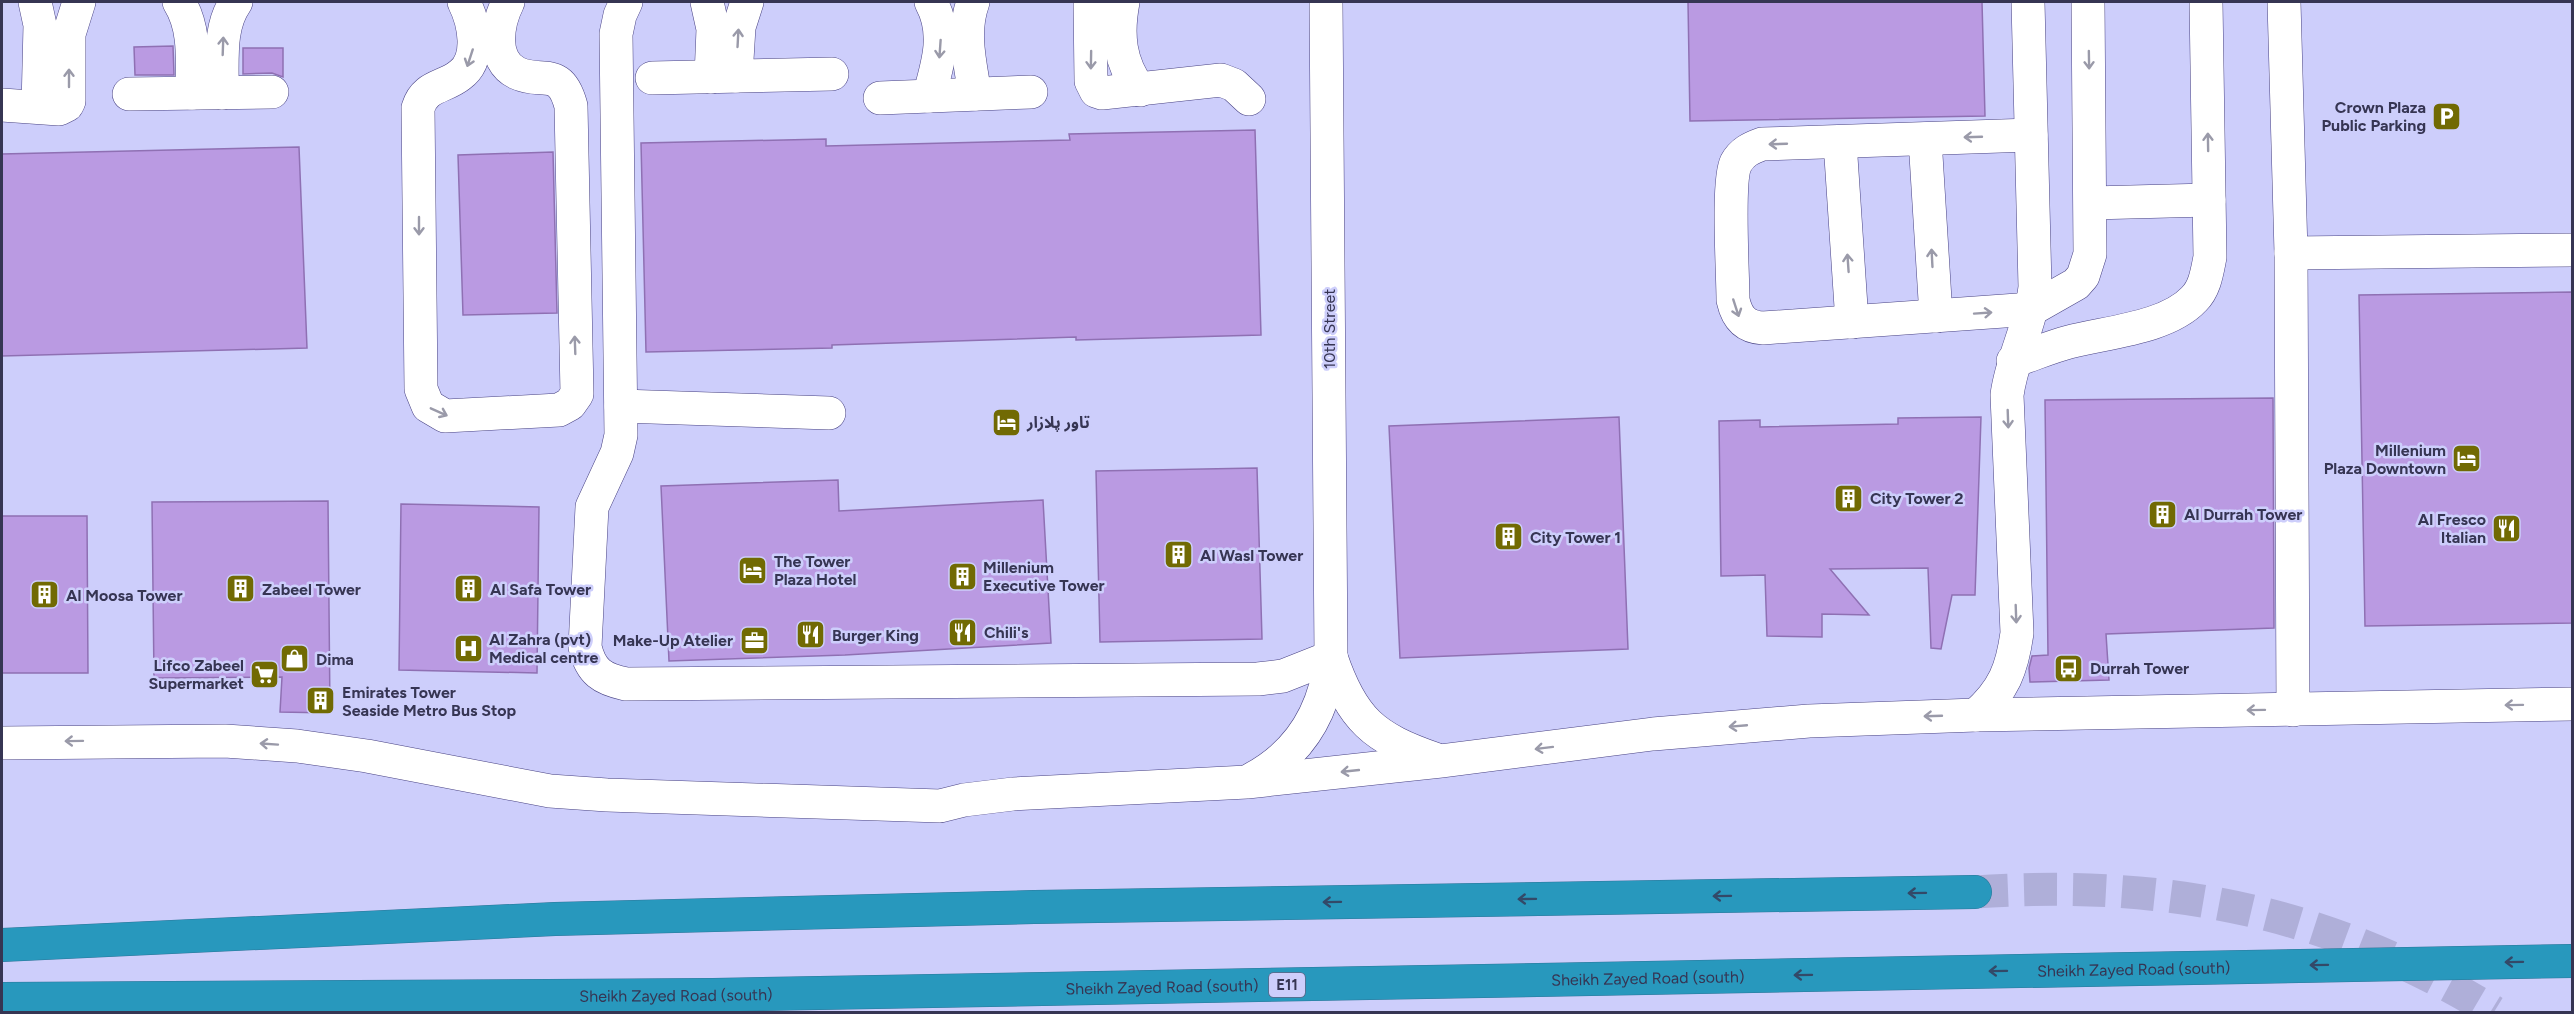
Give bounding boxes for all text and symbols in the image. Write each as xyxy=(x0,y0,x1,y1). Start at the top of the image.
one-way arrow xyxy=(733,29,744,49)
one-way arrow xyxy=(217,36,229,56)
one-way arrow xyxy=(934,38,945,58)
one-way arrow xyxy=(464,48,475,66)
one-way arrow xyxy=(1085,49,1097,69)
one-way arrow xyxy=(2083,49,2095,69)
one-way arrow xyxy=(63,68,75,88)
place label: Crown Plaza Public Parking xyxy=(2322,98,2426,135)
parking icon: Crown Plaza Public Parking xyxy=(2431,100,2463,132)
one-way arrow xyxy=(1963,132,1983,143)
one-way arrow xyxy=(2202,132,2214,152)
one-way arrow xyxy=(1768,138,1788,150)
one-way arrow xyxy=(413,215,425,235)
one-way arrow xyxy=(1927,248,1938,268)
one-way arrow xyxy=(1842,254,1853,274)
street label: 10th Street xyxy=(1320,289,1339,369)
one-way arrow xyxy=(1731,298,1742,317)
one-way arrow xyxy=(1972,307,1992,318)
one-way arrow xyxy=(570,336,581,356)
hotel icon: تاور پلازار xyxy=(990,406,1022,438)
one-way arrow xyxy=(430,407,448,418)
one-way arrow xyxy=(2003,409,2014,429)
place label: تاور پلازار xyxy=(1026,413,1090,432)
place label: Millenium Plaza Downtown xyxy=(2324,441,2446,478)
hotel icon: Millenium Plaza Downtown xyxy=(2451,443,2483,475)
building icon: City Tower 2 xyxy=(1833,482,1865,514)
place label: City Tower 2 xyxy=(1870,489,1964,508)
building icon: Al Durrah Tower xyxy=(2147,498,2179,530)
place label: Al Durrah Tower xyxy=(2184,505,2302,524)
place label: Al Fresco Italian xyxy=(2418,510,2486,547)
restaurant icon: Al Fresco Italian xyxy=(2491,512,2523,544)
building icon: City Tower 1 xyxy=(1493,521,1525,553)
place label: City Tower 1 xyxy=(1530,528,1621,547)
building icon: Al Wasl Tower xyxy=(1163,539,1195,571)
place label: Al Wasl Tower xyxy=(1200,546,1303,565)
place label: The Tower Plaza Hotel xyxy=(774,552,857,589)
hotel icon: The Tower Plaza Hotel xyxy=(737,554,769,586)
place label: Millenium Executive Tower xyxy=(983,558,1105,595)
building icon: Millenium Executive Tower xyxy=(946,560,978,592)
building icon: Zabeel Tower xyxy=(225,573,257,605)
building icon: Al Safa Tower xyxy=(453,573,485,605)
building icon: Al Moosa Tower xyxy=(29,579,61,611)
place label: Zabeel Tower xyxy=(262,580,361,599)
place label: Al Safa Tower xyxy=(490,580,591,599)
place label: Al Moosa Tower xyxy=(66,586,183,605)
one-way arrow xyxy=(2010,604,2021,624)
restaurant icon: Chili's xyxy=(947,616,979,648)
restaurant icon: Burger King xyxy=(795,619,827,651)
place label: Chili's xyxy=(984,623,1029,642)
office icon: Make-Up Atelier xyxy=(738,624,770,656)
place label: Burger King xyxy=(832,626,919,645)
place label: Al Zahra (pvt) Medical centre xyxy=(489,630,598,667)
place label: Make-Up Atelier xyxy=(613,631,733,650)
hospital icon: Al Zahra (pvt) Medical centre xyxy=(452,632,484,664)
shop icon: Dima xyxy=(279,643,311,675)
place label: Dima xyxy=(316,650,354,669)
bus stop icon: Durrah Tower xyxy=(2053,652,2085,684)
place label: Lifco Zabeel Supermarket xyxy=(149,656,244,693)
supermarket icon: Lifco Zabeel Supermarket xyxy=(249,658,281,690)
place label: Durrah Tower xyxy=(2090,659,2189,678)
place label: Emirates Tower Seaside Metro Bus Stop xyxy=(342,683,517,720)
building icon: Emirates Tower Seaside Metro Bus Stop xyxy=(305,685,337,717)
one-way arrow xyxy=(2505,699,2525,711)
one-way arrow xyxy=(2247,705,2267,716)
one-way arrow xyxy=(1923,710,1943,722)
one-way arrow xyxy=(1728,721,1748,732)
one-way arrow xyxy=(64,736,84,747)
one-way arrow xyxy=(259,738,279,749)
one-way arrow xyxy=(1535,742,1554,753)
one-way arrow xyxy=(1341,766,1361,777)
one-way arrow xyxy=(1907,887,1927,899)
one-way arrow xyxy=(1712,890,1732,902)
one-way arrow xyxy=(1517,893,1537,905)
one-way arrow xyxy=(1322,896,1342,908)
one-way arrow xyxy=(2505,956,2525,967)
street label: Sheikh Zayed Road (south) xyxy=(2037,958,2231,980)
one-way arrow xyxy=(2310,960,2330,971)
one-way arrow xyxy=(1989,966,2009,977)
street label: Sheikh Zayed Road (south) xyxy=(1551,967,1745,989)
one-way arrow xyxy=(1794,969,1814,981)
road number: E11 xyxy=(1269,973,1305,997)
street label: Sheikh Zayed Road (south) xyxy=(1065,976,1259,998)
street label: Sheikh Zayed Road (south) xyxy=(579,984,773,1005)

